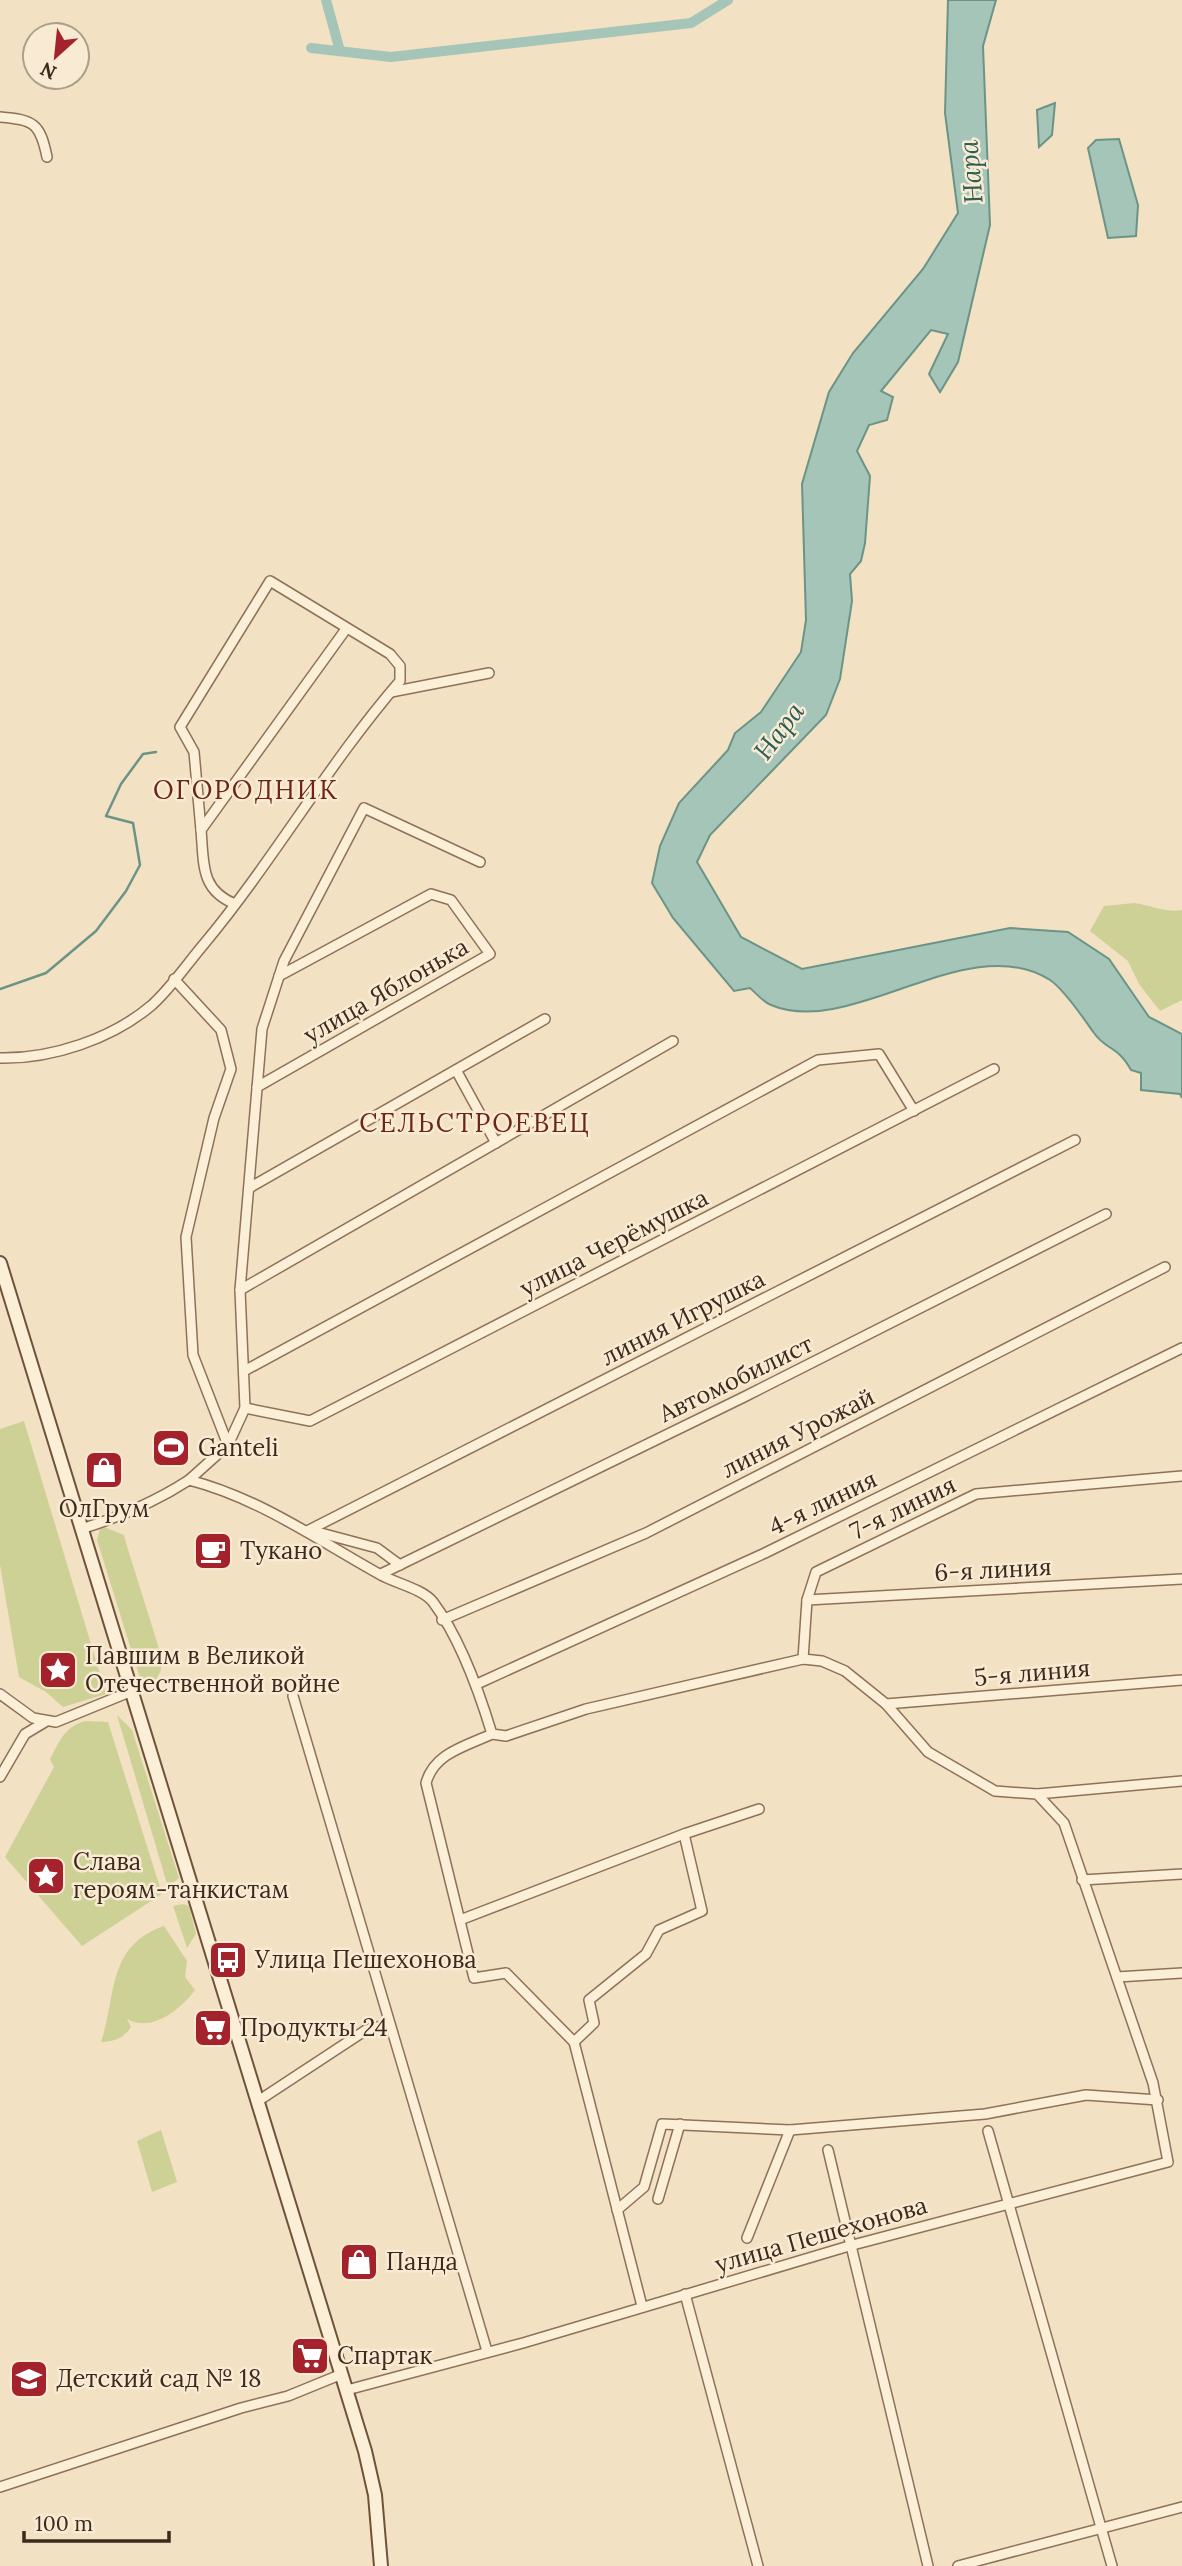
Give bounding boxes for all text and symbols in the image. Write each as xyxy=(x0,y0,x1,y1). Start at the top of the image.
north arrow xyxy=(21,21,91,91)
text: N xyxy=(36,57,60,85)
water label: Нара xyxy=(951,138,990,205)
water label: Нара xyxy=(746,695,811,766)
district label: ОГОРОДНИК xyxy=(153,773,339,806)
street label: улица Яблонька xyxy=(298,931,474,1050)
district label: СЕЛЬСТРОЕВЕЦ xyxy=(359,1106,591,1139)
street label: улица Черёмушка xyxy=(514,1182,713,1303)
street label: линия Игрушка xyxy=(596,1263,770,1372)
street label: Автомобилист xyxy=(653,1328,818,1430)
street label: линия Урожай xyxy=(716,1381,879,1484)
sports icon: Ganteli xyxy=(150,1427,192,1469)
place label: Ganteli xyxy=(198,1432,279,1463)
shop icon: ОлГрум xyxy=(83,1449,125,1491)
street label: 4-я линия xyxy=(764,1463,882,1542)
street label: 7-я линия xyxy=(845,1469,961,1546)
place label: ОлГрум xyxy=(59,1493,149,1524)
cafe icon: Тукано xyxy=(192,1530,234,1572)
place label: Тукано xyxy=(240,1535,322,1566)
street label: 6-я линия xyxy=(934,1551,1052,1588)
place label: Павшим в Великой Отечественной войне xyxy=(85,1640,340,1699)
place icon: Павшим в Великой Отечественной войне xyxy=(37,1649,79,1691)
street label: 5-я линия xyxy=(973,1652,1091,1693)
place label: Слава героям-танкистам xyxy=(73,1846,289,1905)
place icon: Слава героям-танкистам xyxy=(25,1855,67,1897)
bus stop icon: Улица Пешехонова xyxy=(207,1939,249,1981)
place label: Улица Пешехонова xyxy=(254,1944,477,1975)
supermarket icon: Продукты 24 xyxy=(192,2007,234,2049)
place label: Продукты 24 xyxy=(240,2012,388,2043)
street label: улица Пешехонова xyxy=(711,2189,931,2280)
shop icon: Панда xyxy=(338,2241,380,2283)
place label: Панда xyxy=(386,2246,458,2277)
supermarket icon: Спартак xyxy=(289,2335,331,2377)
place label: Спартак xyxy=(337,2340,433,2371)
school or university icon: Детский сад № 18 xyxy=(8,2358,50,2400)
place label: Детский сад № 18 xyxy=(56,2363,261,2394)
scale bar xyxy=(24,2500,170,2544)
text: 100 m xyxy=(35,2510,93,2537)

